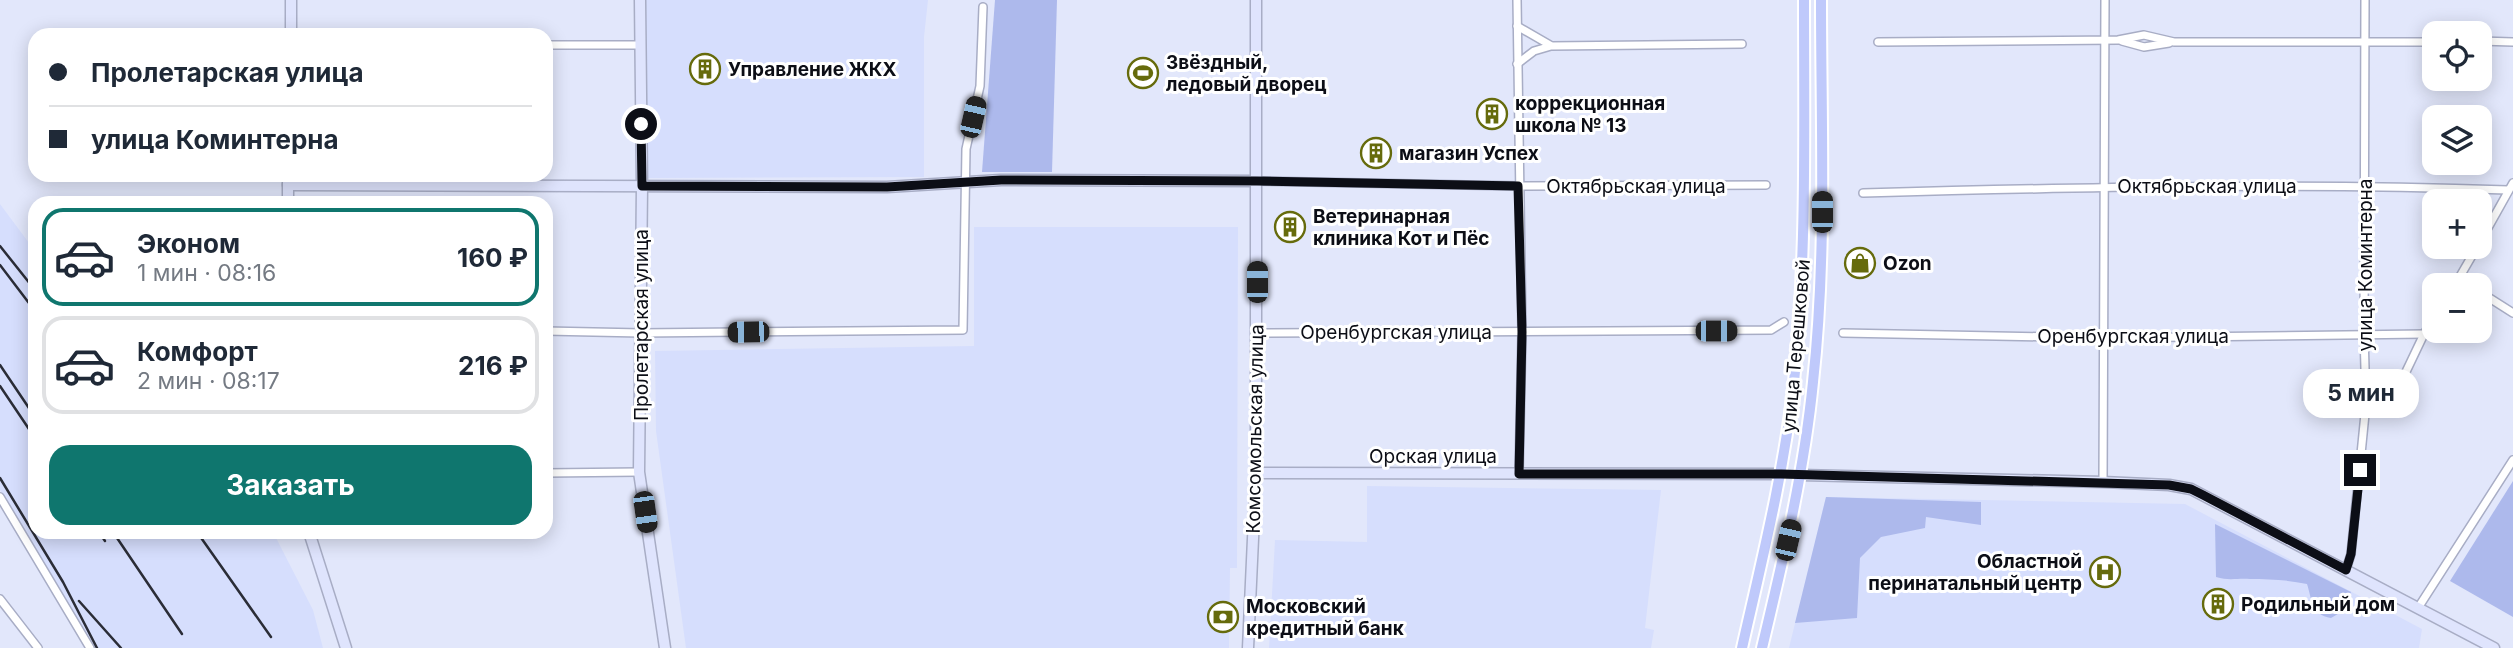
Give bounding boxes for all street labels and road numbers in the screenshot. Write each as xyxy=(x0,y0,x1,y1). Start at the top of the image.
street label: Октябрьская улица xyxy=(1546,175,1726,198)
street label: Октябрьская улица xyxy=(2117,175,2297,198)
street label: улица Коминтерна xyxy=(2354,179,2377,352)
street label: Пролетарская улица xyxy=(630,229,653,421)
street label: улица Терешковой xyxy=(1777,258,1815,434)
street label: Оренбургская улица xyxy=(1300,321,1492,344)
street label: Комсомольская улица xyxy=(1242,324,1268,534)
street label: Оренбургская улица xyxy=(2037,325,2229,348)
street label: Орская улица xyxy=(1369,445,1497,468)

